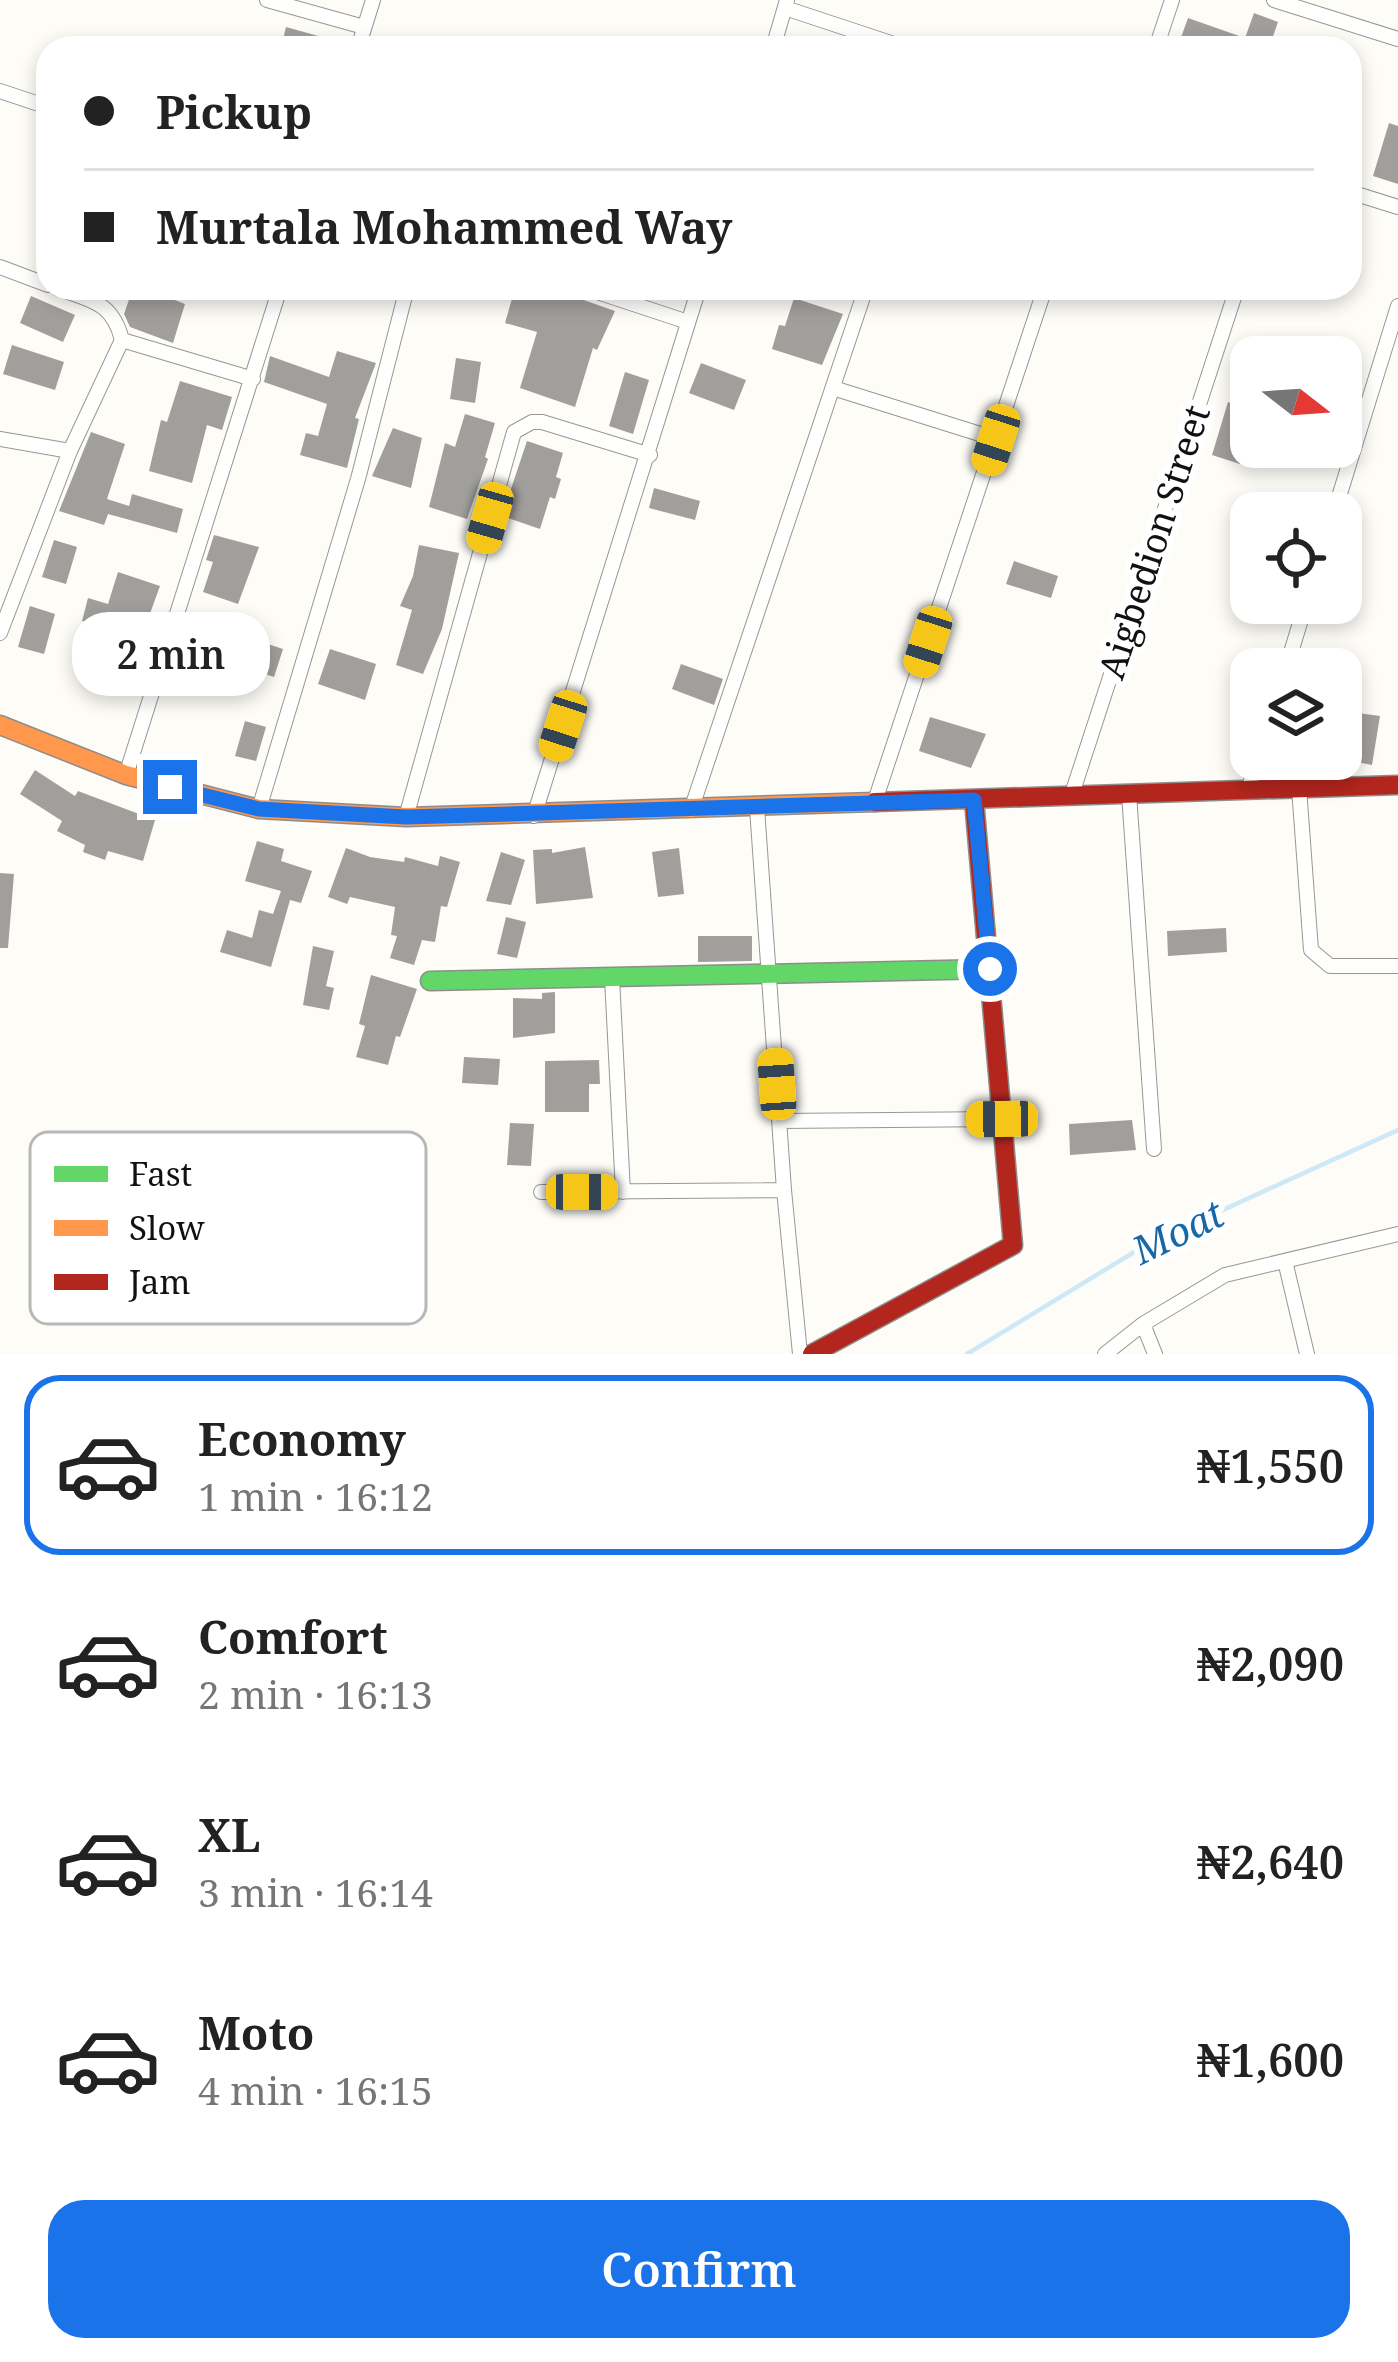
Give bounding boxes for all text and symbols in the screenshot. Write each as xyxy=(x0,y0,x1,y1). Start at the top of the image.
text: Pickup xyxy=(156,81,312,142)
text: Murtala Mohammed Way xyxy=(156,196,732,257)
north arrow xyxy=(1230,336,1362,468)
map controls xyxy=(1230,336,1362,780)
street label: Aigbedion Street xyxy=(1086,399,1221,685)
car xyxy=(968,400,1024,480)
car xyxy=(463,478,517,558)
button: locate xyxy=(1230,492,1362,624)
car xyxy=(900,602,956,682)
callout: 2 min xyxy=(71,613,269,697)
text: 2 min xyxy=(117,627,225,680)
button: layers xyxy=(1230,648,1362,780)
car xyxy=(535,686,591,766)
route end xyxy=(143,760,197,814)
route start xyxy=(963,942,1017,996)
car xyxy=(757,1047,797,1121)
car xyxy=(966,1100,1038,1138)
legend xyxy=(30,1132,426,1324)
text: Fast xyxy=(129,1151,192,1196)
car xyxy=(546,1174,618,1210)
water label: Moat xyxy=(1122,1186,1233,1276)
text: Slow xyxy=(129,1205,205,1250)
text: Jam xyxy=(128,1259,191,1304)
text: Economy xyxy=(198,1408,406,1469)
icon: car xyxy=(54,1411,162,1519)
text: ₦1,550 xyxy=(1197,1435,1344,1496)
text: 1 min · 16:12 xyxy=(198,1469,433,1522)
text: Comfort xyxy=(198,1606,388,1667)
icon: car xyxy=(54,1609,162,1717)
text: ₦2,090 xyxy=(1197,1633,1344,1694)
text: 2 min · 16:13 xyxy=(198,1667,433,1720)
text: XL xyxy=(198,1804,260,1865)
icon: car xyxy=(54,1807,162,1915)
text: ₦2,640 xyxy=(1197,1831,1344,1892)
text: 3 min · 16:14 xyxy=(198,1865,433,1918)
text: Moto xyxy=(198,2002,314,2063)
icon: car xyxy=(54,2005,162,2113)
text: ₦1,600 xyxy=(1197,2029,1344,2090)
text: 4 min · 16:15 xyxy=(198,2063,433,2116)
button: Confirm xyxy=(48,2200,1350,2338)

